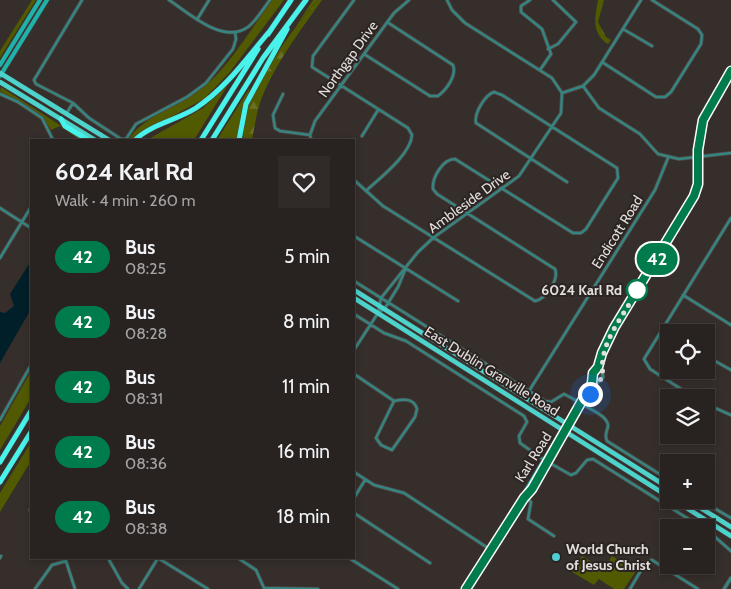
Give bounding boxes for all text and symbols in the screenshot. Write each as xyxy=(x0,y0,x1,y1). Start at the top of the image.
street label: Northgap Drive xyxy=(314,17,382,101)
button: heart xyxy=(278,156,330,208)
text: 6024 Karl Rd xyxy=(55,157,193,186)
street label: Ambleside Drive xyxy=(424,165,514,237)
text: Walk · 4 min · 260 m xyxy=(55,191,196,210)
street label: Endicott Road xyxy=(587,192,647,272)
text: Bus xyxy=(125,236,155,259)
line badge: 42 xyxy=(634,243,680,275)
text: 5 min xyxy=(284,245,330,268)
text: 42 xyxy=(72,246,93,268)
text: 42 xyxy=(647,248,667,270)
text: 08:25 xyxy=(125,259,166,278)
marker: 6024 Karl Rd xyxy=(626,279,648,301)
place label: 6024 Karl Rd xyxy=(541,281,622,299)
text: Bus xyxy=(125,301,155,324)
text: 8 min xyxy=(283,310,330,333)
text: 42 xyxy=(72,311,93,333)
street label: East Dublin Granville Road xyxy=(421,322,563,420)
text: 08:28 xyxy=(125,324,167,343)
map controls xyxy=(660,324,715,574)
button: locate xyxy=(660,324,715,379)
text: Bus xyxy=(125,366,155,389)
text: 11 min xyxy=(282,375,330,398)
text: 42 xyxy=(72,376,93,398)
your location xyxy=(578,382,603,407)
text: 08:31 xyxy=(125,389,163,408)
button: layers xyxy=(660,389,715,444)
street label: Karl Road xyxy=(511,429,555,485)
text: Bus xyxy=(125,431,155,454)
text: 16 min xyxy=(277,440,330,463)
text: 42 xyxy=(72,441,93,463)
text: 08:36 xyxy=(125,454,167,473)
button: + xyxy=(660,454,715,509)
text: Bus xyxy=(125,496,155,519)
text: 18 min xyxy=(277,505,330,528)
text: 42 xyxy=(72,506,93,528)
text: 08:38 xyxy=(125,519,168,538)
button: − xyxy=(660,519,715,574)
place label: World Church of Jesus Christ xyxy=(566,540,651,574)
marker: World Church of Jesus Christ xyxy=(550,551,562,563)

